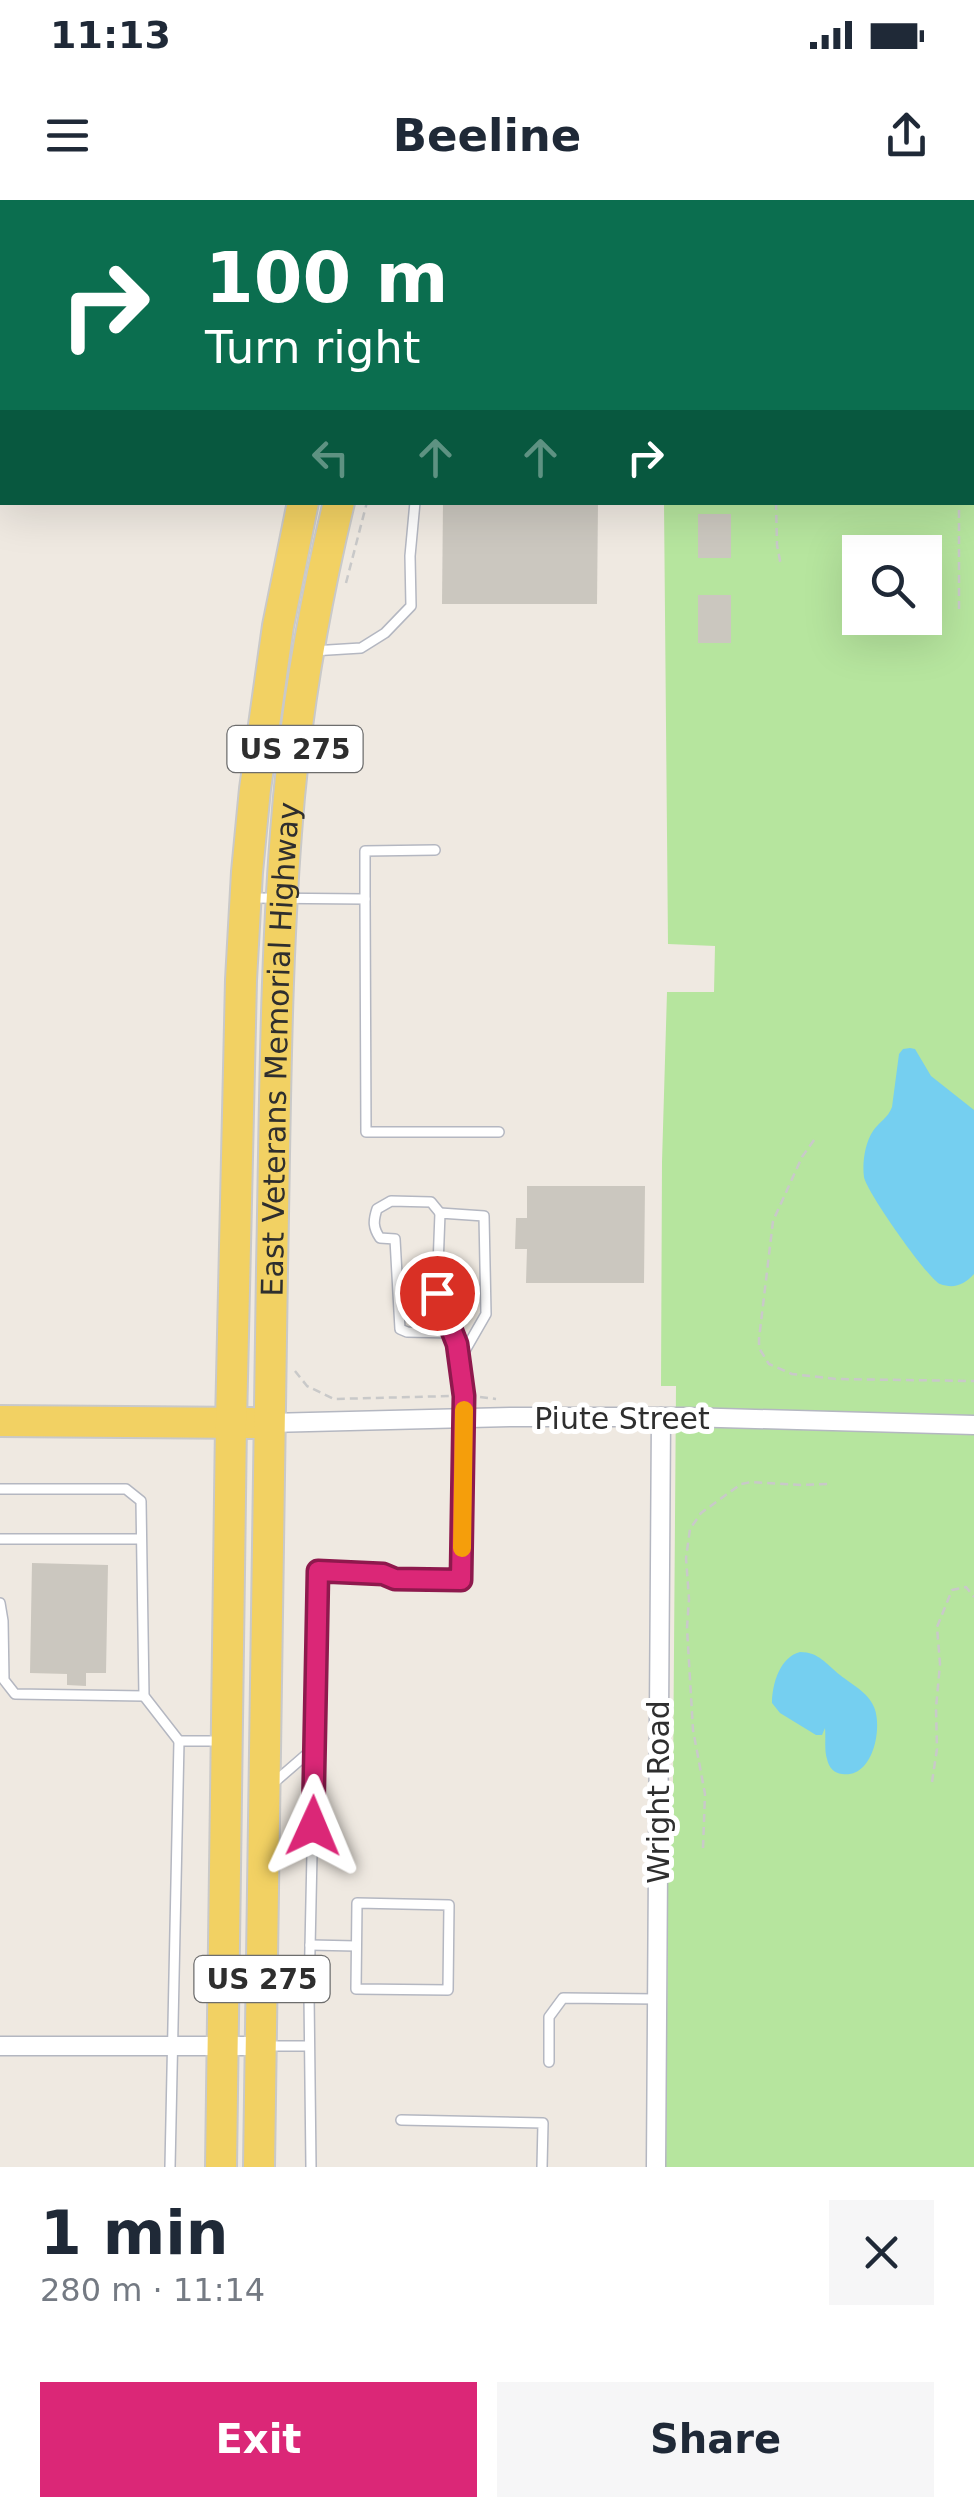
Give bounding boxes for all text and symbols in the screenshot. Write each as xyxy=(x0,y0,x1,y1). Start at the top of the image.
text: 11:13 xyxy=(50,13,171,57)
icon: menu xyxy=(40,108,95,163)
icon: share xyxy=(879,108,934,163)
text: Beeline xyxy=(393,109,581,162)
text: 100 m xyxy=(205,237,448,319)
icon: right xyxy=(40,240,170,370)
text: Turn right xyxy=(205,321,420,374)
icon: left xyxy=(303,430,358,485)
icon: ahead xyxy=(408,430,463,485)
icon: ahead xyxy=(513,430,568,485)
icon: right xyxy=(618,430,673,485)
map controls xyxy=(842,535,942,635)
button: search xyxy=(842,535,942,635)
road number: US 275 xyxy=(228,726,362,772)
street label: East Veterans Memorial Highway xyxy=(254,801,306,1297)
pin xyxy=(395,1251,480,1336)
icon: arrive xyxy=(410,1266,465,1321)
street label: Piute Street xyxy=(534,1401,710,1436)
street label: Wright Road xyxy=(641,1700,676,1884)
position arrow xyxy=(261,1774,365,1878)
road number: US 275 xyxy=(194,1956,330,2002)
text: 1 min xyxy=(40,2198,228,2268)
button: close xyxy=(829,2200,934,2305)
text: 280 m · 11:14 xyxy=(40,2271,265,2309)
button: Exit xyxy=(40,2382,477,2497)
button: Share xyxy=(497,2382,934,2497)

